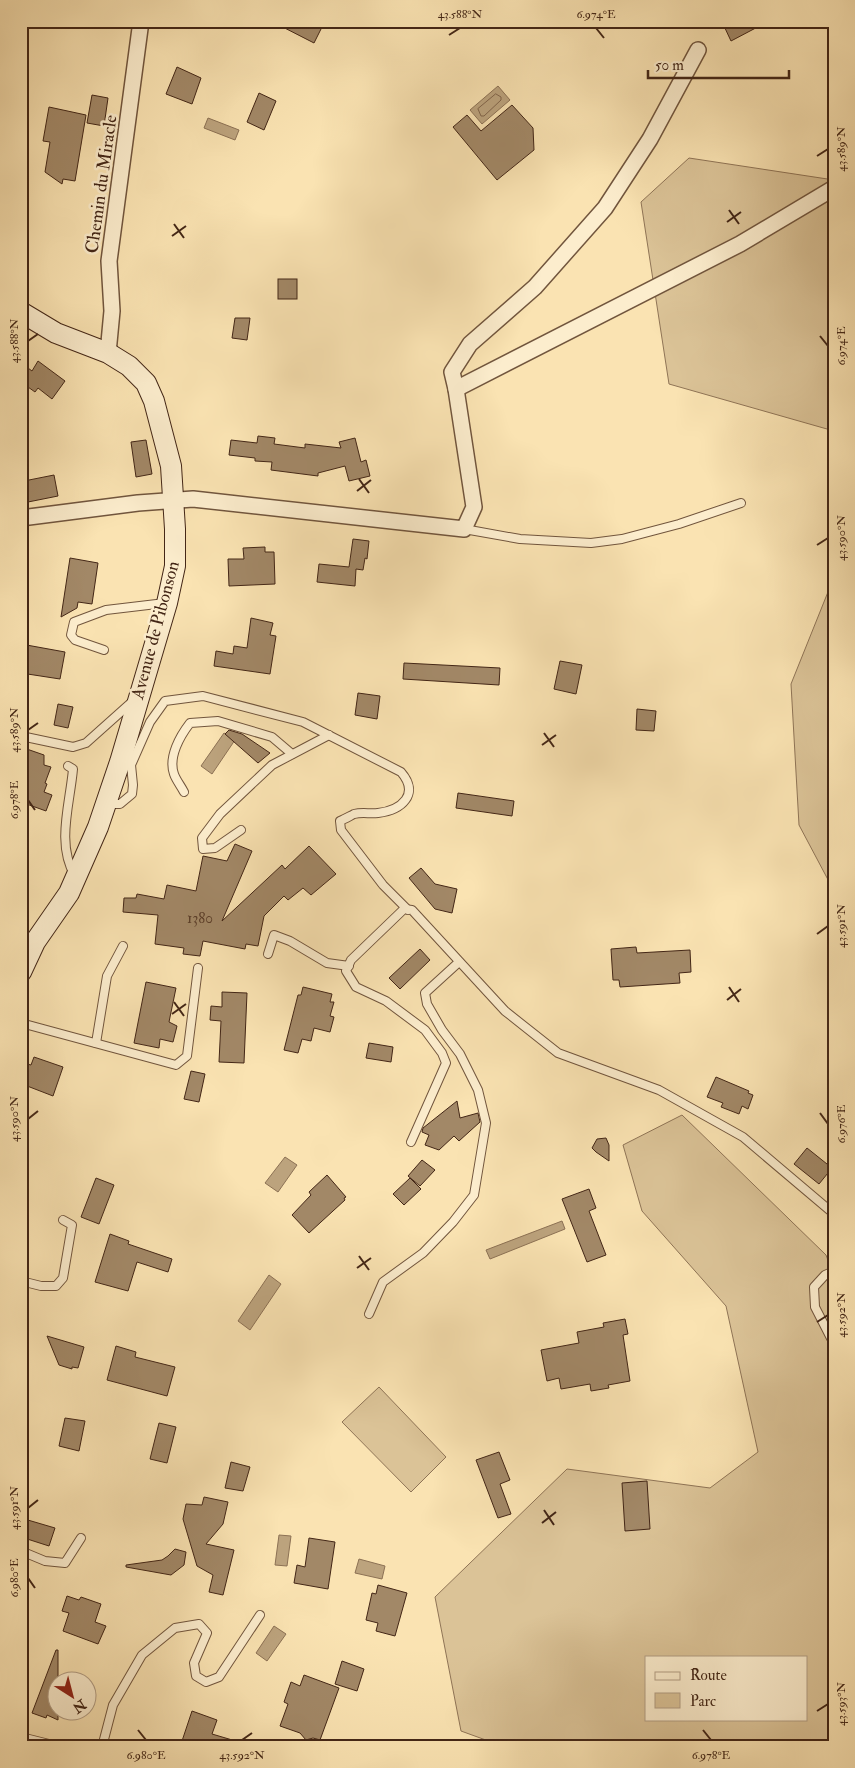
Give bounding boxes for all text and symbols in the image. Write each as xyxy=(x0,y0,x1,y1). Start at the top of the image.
text: 43.588°N xyxy=(438,7,483,22)
text: 6.974°E xyxy=(576,7,616,22)
scale bar xyxy=(648,48,789,80)
text: 50 m xyxy=(655,56,684,75)
street label: Chemin du Miracle xyxy=(80,113,123,255)
text: 43.589°N xyxy=(834,126,849,172)
text: 43.588°N xyxy=(7,318,22,363)
text: 6.974°E xyxy=(834,326,849,366)
text: 43.590°N xyxy=(834,515,849,561)
street label: Avenue de Pibonson xyxy=(126,559,185,703)
text: 43.589°N xyxy=(7,707,22,753)
text: 6.978°E xyxy=(7,780,22,819)
text: 43.591°N xyxy=(834,904,849,948)
house number: 1380 xyxy=(187,909,213,928)
text: 43.590°N xyxy=(7,1096,22,1142)
text: 6.976°E xyxy=(834,1104,849,1143)
text: 43.592°N xyxy=(834,1292,849,1338)
text: 43.591°N xyxy=(7,1486,22,1530)
text: 6.980°E xyxy=(7,1558,22,1598)
legend xyxy=(645,1656,808,1720)
text: Route xyxy=(690,1666,727,1685)
north arrow xyxy=(48,1670,98,1720)
text: 43.593°N xyxy=(834,1682,849,1726)
text: Parc xyxy=(690,1692,716,1711)
text: N xyxy=(69,1695,90,1717)
text: 6.980°E xyxy=(126,1748,166,1763)
text: 43.592°N xyxy=(219,1748,265,1763)
text: 6.978°E xyxy=(692,1748,731,1763)

